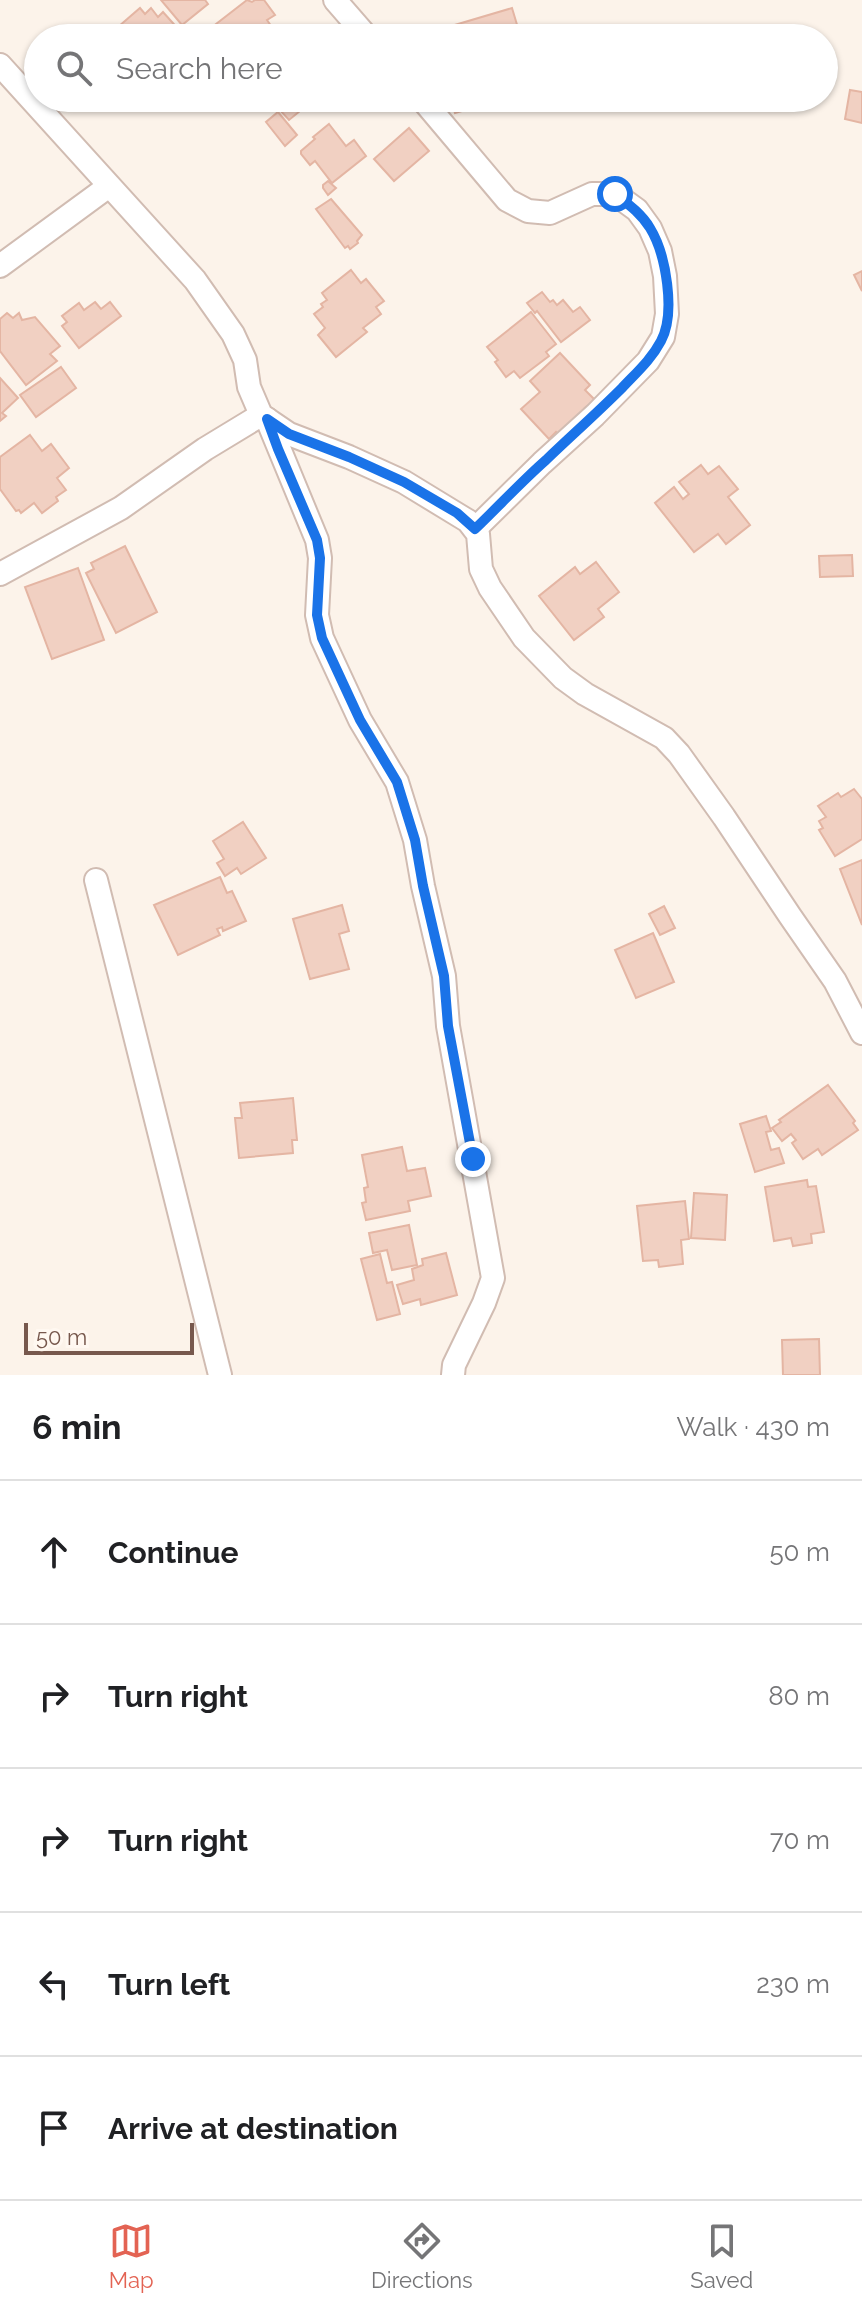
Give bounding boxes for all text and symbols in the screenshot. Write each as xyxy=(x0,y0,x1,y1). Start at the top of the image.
search box xyxy=(24,24,838,112)
icon: search xyxy=(52,46,96,90)
text: Search here xyxy=(116,51,283,86)
route start xyxy=(597,176,633,212)
route end xyxy=(455,1141,491,1177)
scale bar xyxy=(24,1319,194,1355)
text: 50 m xyxy=(36,1324,87,1350)
text: 6 min xyxy=(32,1407,122,1447)
text: Walk · 430 m xyxy=(676,1412,830,1442)
icon: ahead xyxy=(32,1530,76,1574)
text: Continue xyxy=(108,1535,239,1570)
text: 50 m xyxy=(769,1537,830,1567)
icon: right xyxy=(32,1674,76,1718)
text: Turn right xyxy=(108,1679,248,1714)
text: 80 m xyxy=(768,1681,830,1711)
icon: right xyxy=(32,1818,76,1862)
text: Turn right xyxy=(108,1823,248,1858)
text: 70 m xyxy=(770,1825,830,1855)
icon: left xyxy=(32,1962,76,2006)
text: Turn left xyxy=(108,1967,230,2002)
text: 230 m xyxy=(756,1969,830,1999)
icon: arrive xyxy=(32,2106,76,2150)
text: Arrive at destination xyxy=(108,2111,398,2146)
tab: Map xyxy=(109,2219,154,2293)
tab: Directions xyxy=(371,2219,473,2293)
tab: Saved xyxy=(690,2219,753,2293)

